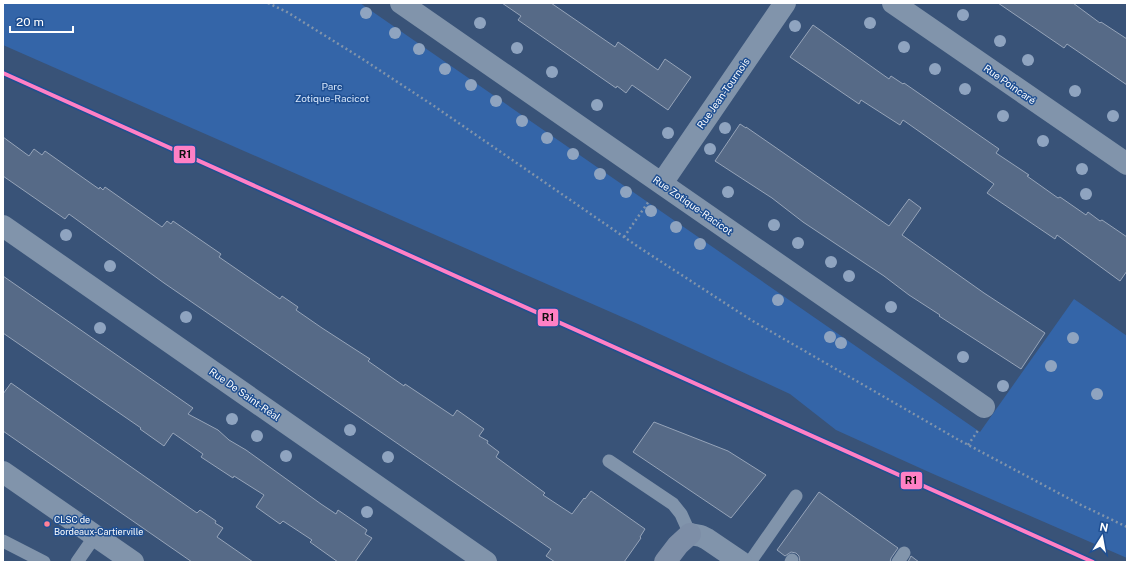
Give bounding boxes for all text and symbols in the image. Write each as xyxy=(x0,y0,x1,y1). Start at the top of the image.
scale bar xyxy=(10,8,73,34)
text: 20 m xyxy=(16,15,44,29)
street label: Rue Jean-Tournois xyxy=(694,55,752,131)
street label: Rue Poincaré xyxy=(982,62,1039,107)
park label: Parc Zotique-Racicot xyxy=(295,80,369,104)
line badge: R1 xyxy=(173,145,196,164)
text: R1 xyxy=(179,148,191,160)
street label: Rue Zotique-Racicot xyxy=(651,173,735,237)
line badge: R1 xyxy=(537,308,559,327)
text: R1 xyxy=(542,311,554,323)
street label: Rue De Saint-Réal xyxy=(207,365,283,423)
line badge: R1 xyxy=(900,471,923,490)
text: R1 xyxy=(905,474,917,486)
place label: CLSC de Bordeaux-Cartierville xyxy=(54,514,143,537)
north arrow xyxy=(1082,517,1122,557)
marker: CLSC de Bordeaux-Cartierville xyxy=(42,519,52,529)
text: N xyxy=(1099,520,1109,534)

